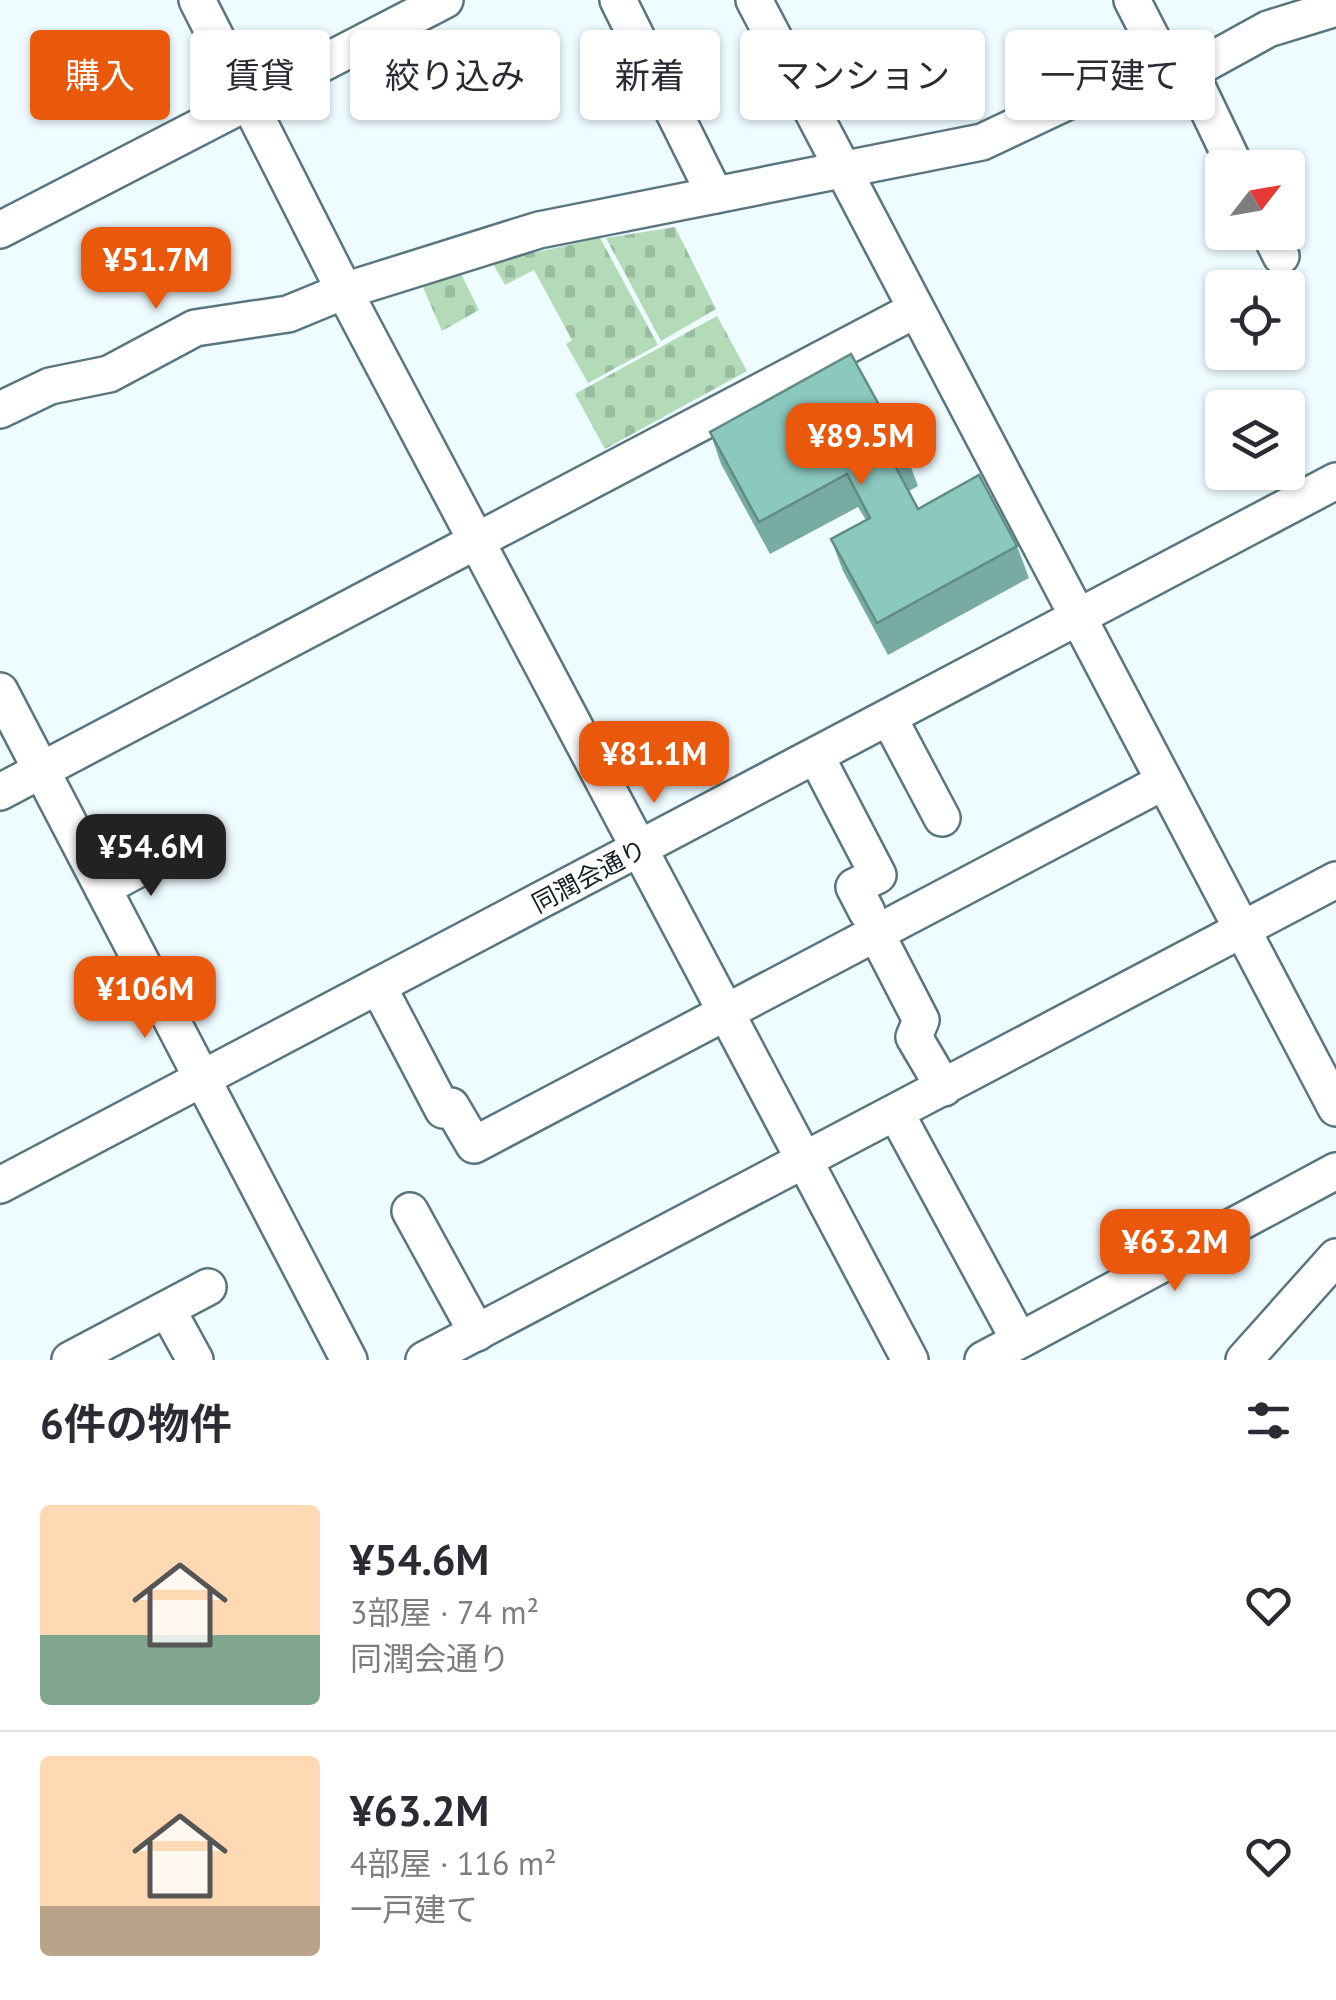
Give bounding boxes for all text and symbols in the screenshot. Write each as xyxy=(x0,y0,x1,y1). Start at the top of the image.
chip: 購入 xyxy=(30,30,170,120)
chip: 賃貸 xyxy=(190,30,330,120)
chip: 絞り込み xyxy=(350,30,560,120)
chip: 新着 xyxy=(580,30,720,120)
chip: マンション xyxy=(740,30,985,120)
chip: 一戸建て xyxy=(1005,30,1215,120)
north arrow xyxy=(1205,150,1305,250)
map controls xyxy=(1205,150,1305,490)
pin: ¥51.7M xyxy=(75,227,237,312)
text: ¥51.7M xyxy=(103,238,209,280)
button: locate xyxy=(1205,270,1305,370)
button: layers xyxy=(1205,390,1305,490)
pin: ¥89.5M xyxy=(780,403,942,488)
text: ¥89.5M xyxy=(808,414,914,456)
pin: ¥81.1M xyxy=(573,721,735,806)
text: ¥81.1M xyxy=(601,732,707,774)
pin: ¥54.6M xyxy=(70,814,232,899)
text: ¥54.6M xyxy=(98,825,204,867)
street label: 同潤会通り xyxy=(526,833,652,919)
pin: ¥106M xyxy=(75,956,215,1041)
text: ¥106M xyxy=(96,967,194,1009)
pin: ¥63.2M xyxy=(1094,1209,1256,1294)
text: ¥63.2M xyxy=(1122,1220,1228,1262)
icon: filters xyxy=(1241,1393,1296,1448)
text: 6件の物件 xyxy=(40,1396,232,1451)
text: ¥54.6M xyxy=(350,1532,489,1587)
icon: home xyxy=(120,1545,240,1665)
icon: heart xyxy=(1241,1578,1296,1633)
text: 3部屋 · 74 m² xyxy=(350,1591,539,1633)
text: 同潤会通り xyxy=(350,1637,510,1679)
text: ¥63.2M xyxy=(350,1783,489,1838)
icon: home xyxy=(120,1796,240,1916)
icon: heart xyxy=(1241,1829,1296,1884)
text: 4部屋 · 116 m² xyxy=(350,1842,557,1884)
text: 一戸建て xyxy=(350,1888,478,1930)

